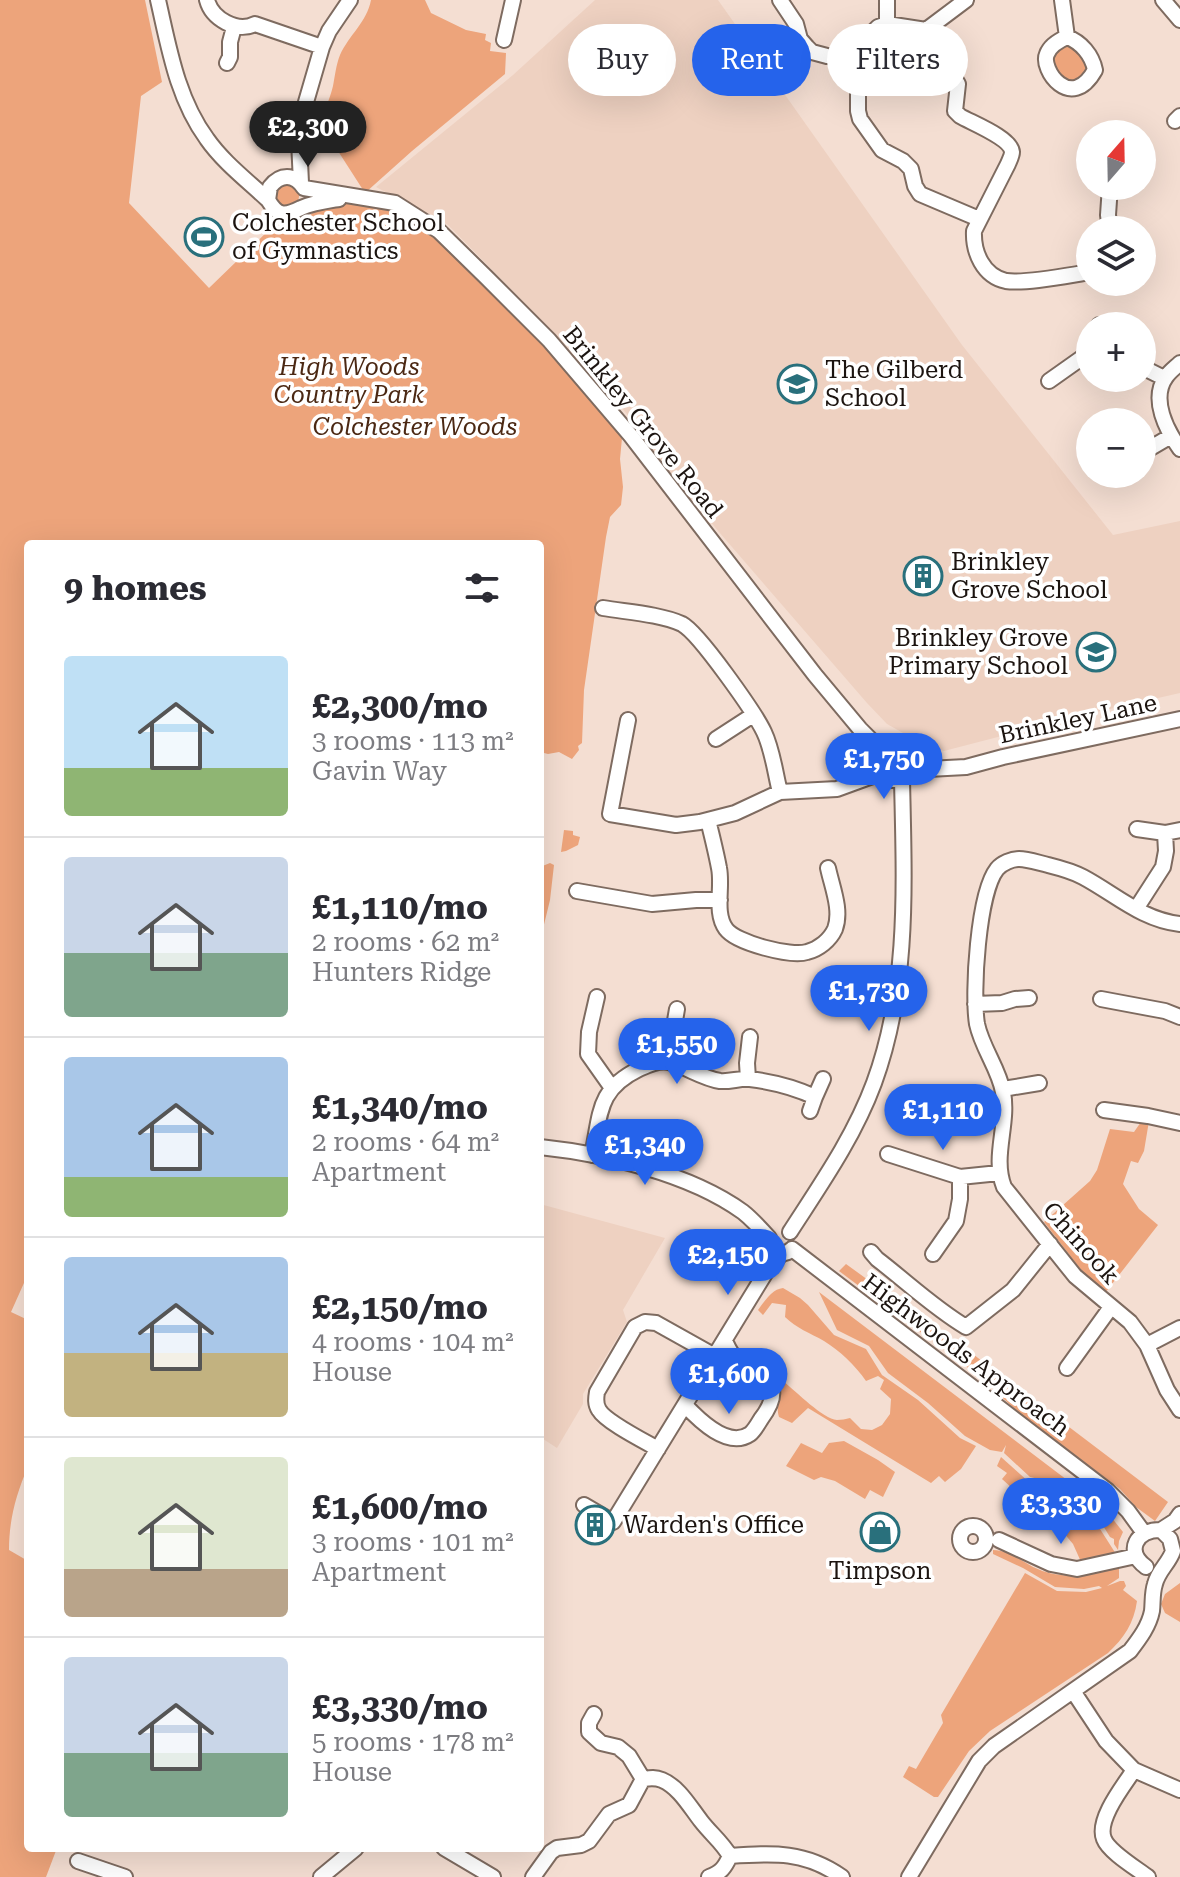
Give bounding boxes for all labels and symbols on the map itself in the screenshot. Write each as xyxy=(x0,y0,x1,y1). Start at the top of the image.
pin: £2,300 xyxy=(243,101,373,169)
north arrow xyxy=(1076,120,1156,200)
place label: Colchester School of Gymnastics xyxy=(232,209,444,265)
sports icon: Colchester School of Gymnastics xyxy=(183,216,225,258)
street label: Brinkley Grove Road xyxy=(557,321,729,523)
park label: High Woods Country Park xyxy=(274,353,424,409)
place label: The Gilberd School xyxy=(825,356,963,412)
school or university icon: The Gilberd School xyxy=(776,363,818,405)
park label: Colchester Woods xyxy=(313,413,517,441)
place label: Brinkley Grove School xyxy=(951,548,1107,604)
building icon: Brinkley Grove School xyxy=(902,555,944,597)
place label: Brinkley Grove Primary School xyxy=(888,624,1068,680)
school or university icon: Brinkley Grove Primary School xyxy=(1075,631,1117,673)
street label: Brinkley Lane xyxy=(997,689,1159,749)
pin: £1,750 xyxy=(819,733,949,801)
pin: £1,730 xyxy=(804,965,934,1033)
pin: £1,550 xyxy=(612,1018,742,1086)
pin: £1,110 xyxy=(878,1084,1008,1152)
pin: £1,340 xyxy=(580,1119,710,1187)
street label: Chinook xyxy=(1037,1196,1125,1290)
pin: £2,150 xyxy=(663,1229,793,1297)
street label: Highwoods Approach xyxy=(857,1268,1075,1442)
pin: £1,600 xyxy=(664,1348,794,1416)
pin: £3,330 xyxy=(996,1478,1126,1546)
building icon: Warden's Office xyxy=(574,1504,616,1546)
place label: Warden's Office xyxy=(623,1511,804,1539)
shop icon: Timpson xyxy=(859,1511,901,1553)
place label: Timpson xyxy=(829,1557,931,1585)

